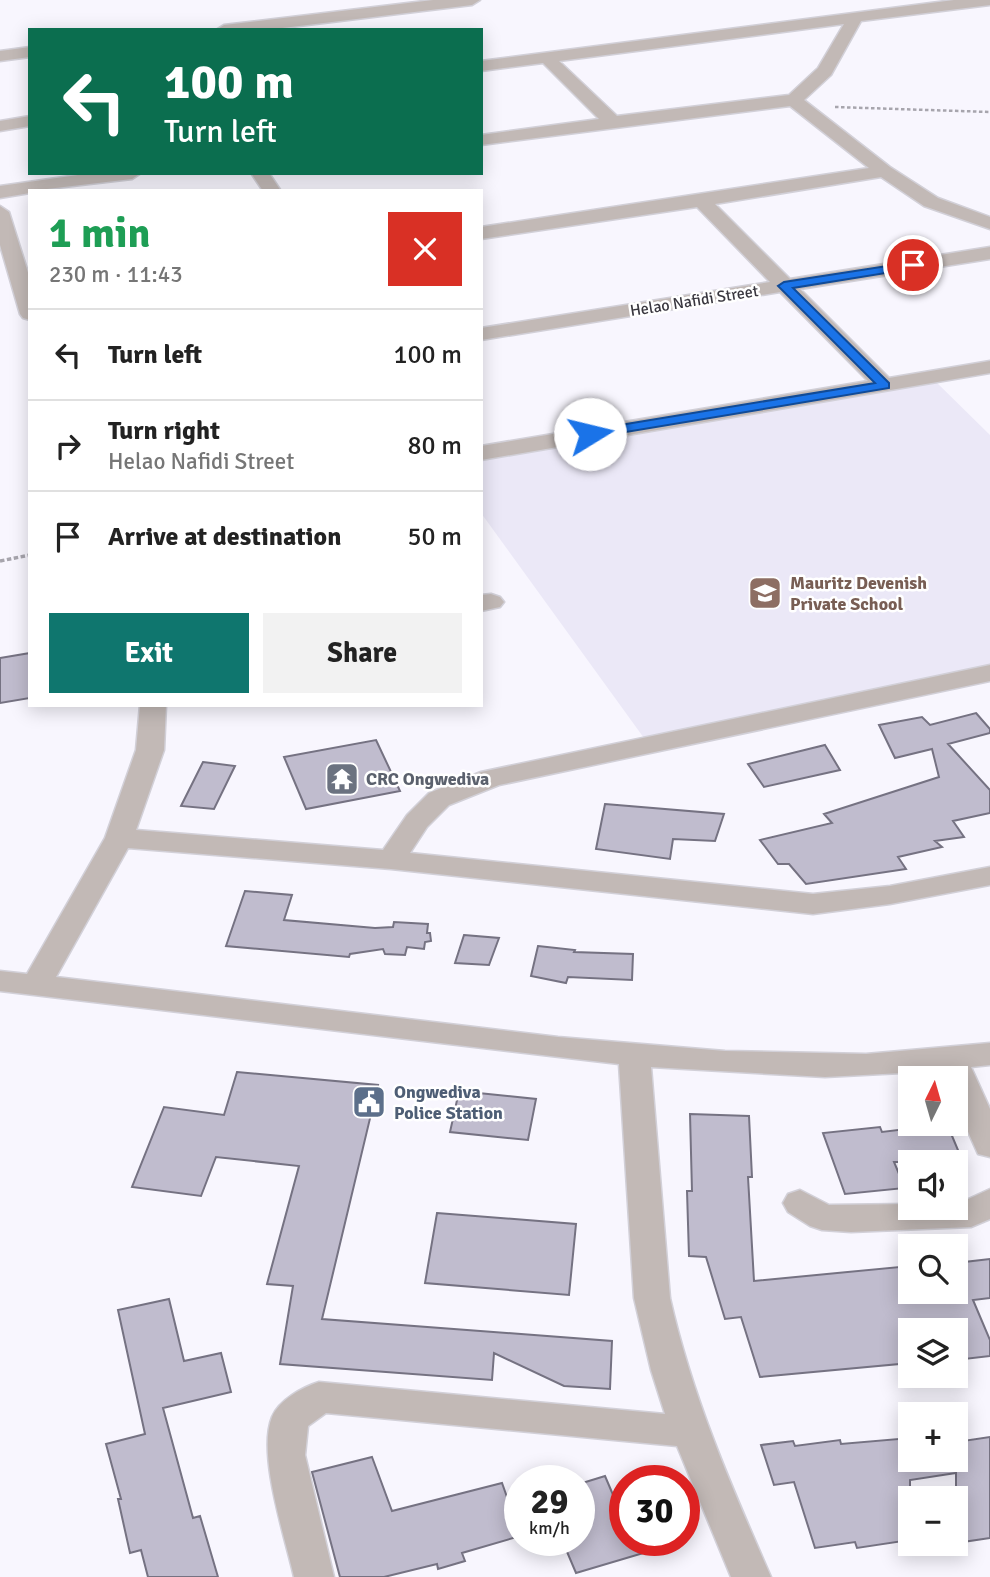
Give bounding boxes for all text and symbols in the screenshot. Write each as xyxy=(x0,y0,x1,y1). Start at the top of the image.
text: 100 m xyxy=(164,52,294,112)
icon: left xyxy=(49,56,140,147)
text: Turn left xyxy=(164,112,277,151)
text: 1 min xyxy=(49,208,150,259)
button: close xyxy=(388,212,462,286)
pin xyxy=(883,235,943,295)
icon: arrive xyxy=(894,246,932,284)
text: 230 m · 11:43 xyxy=(49,260,183,289)
street label: Helao Nafidi Street xyxy=(629,281,760,321)
icon: left xyxy=(49,336,87,374)
text: Turn left xyxy=(108,339,202,371)
text: 100 m xyxy=(393,339,462,371)
position arrow xyxy=(553,397,627,471)
text: Turn right xyxy=(108,415,220,447)
icon: right xyxy=(49,427,87,465)
text: 80 m xyxy=(407,430,462,462)
text: Helao Nafidi Street xyxy=(108,447,294,476)
icon: arrive xyxy=(49,518,87,556)
text: Arrive at destination xyxy=(108,521,341,553)
text: 50 m xyxy=(407,521,462,553)
place label: Mauritz Devenish Private School xyxy=(790,572,927,615)
school or university icon: Mauritz Devenish Private School xyxy=(746,574,784,612)
button: Exit xyxy=(49,613,249,693)
button: Share xyxy=(263,613,462,693)
temple icon: CRC Ongwediva xyxy=(323,760,361,798)
place label: CRC Ongwediva xyxy=(366,768,489,790)
north arrow xyxy=(898,1066,968,1136)
map controls xyxy=(898,1066,968,1556)
place label: Ongwediva Police Station xyxy=(394,1081,503,1124)
public building icon: Ongwediva Police Station xyxy=(350,1083,388,1121)
button: sound xyxy=(898,1150,968,1220)
button: search xyxy=(898,1234,968,1304)
button: layers xyxy=(898,1318,968,1388)
button: + xyxy=(898,1402,968,1472)
speed limit sign: 30 xyxy=(609,1465,700,1556)
text: 29 xyxy=(531,1480,568,1523)
button: − xyxy=(898,1486,968,1556)
text: km/h xyxy=(529,1517,570,1539)

